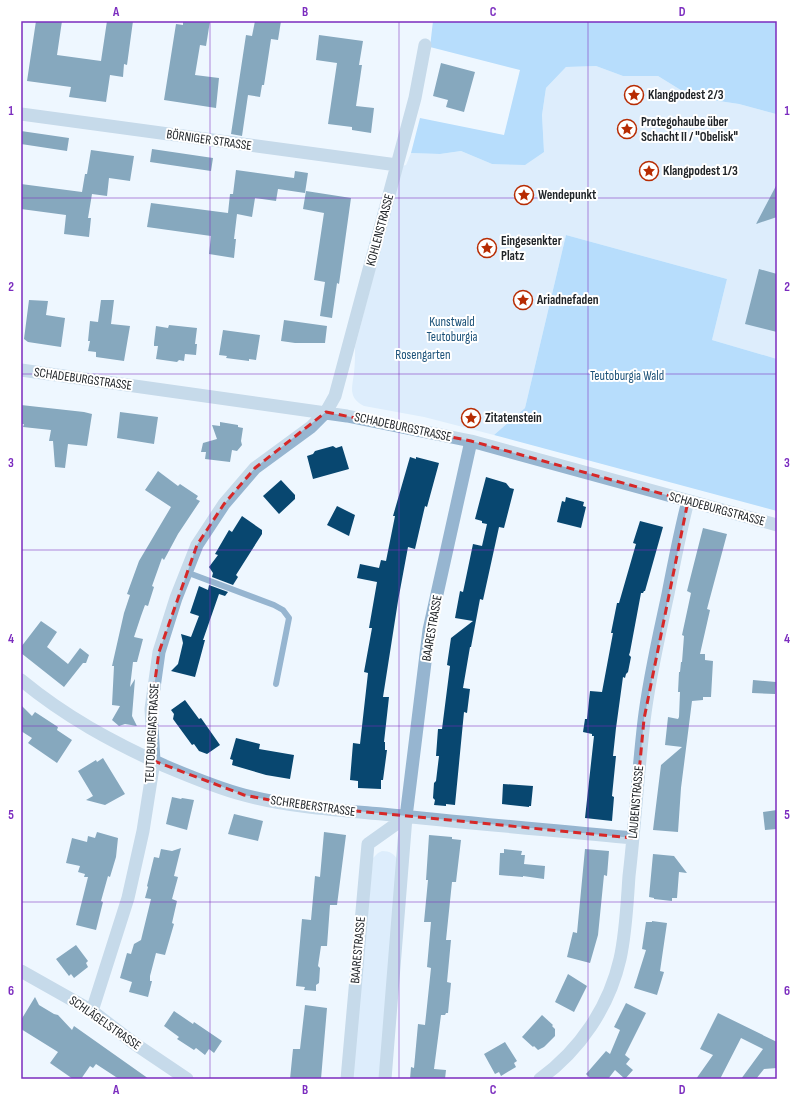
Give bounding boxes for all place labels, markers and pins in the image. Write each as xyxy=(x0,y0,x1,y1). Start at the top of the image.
place icon: Klangpodest 2/3 xyxy=(623,84,645,106)
place label: Klangpodest 2/3 xyxy=(648,87,724,103)
place label: Protegohaube über Schacht II / "Obelisk" xyxy=(641,114,738,145)
place icon: Protegohaube über Schacht II / "Obelisk" xyxy=(616,118,638,140)
place icon: Klangpodest 1/3 xyxy=(638,160,660,182)
place label: Klangpodest 1/3 xyxy=(663,163,738,179)
place icon: Wendepunkt xyxy=(513,184,535,206)
place label: Wendepunkt xyxy=(538,187,597,203)
place label: Eingesenkter Platz xyxy=(501,233,562,264)
place icon: Eingesenkter Platz xyxy=(476,237,498,259)
place icon: Ariadnefaden xyxy=(512,289,534,311)
place label: Ariadnefaden xyxy=(536,292,599,308)
place icon: Zitatenstein xyxy=(460,407,482,429)
place label: Zitatenstein xyxy=(485,410,542,426)

